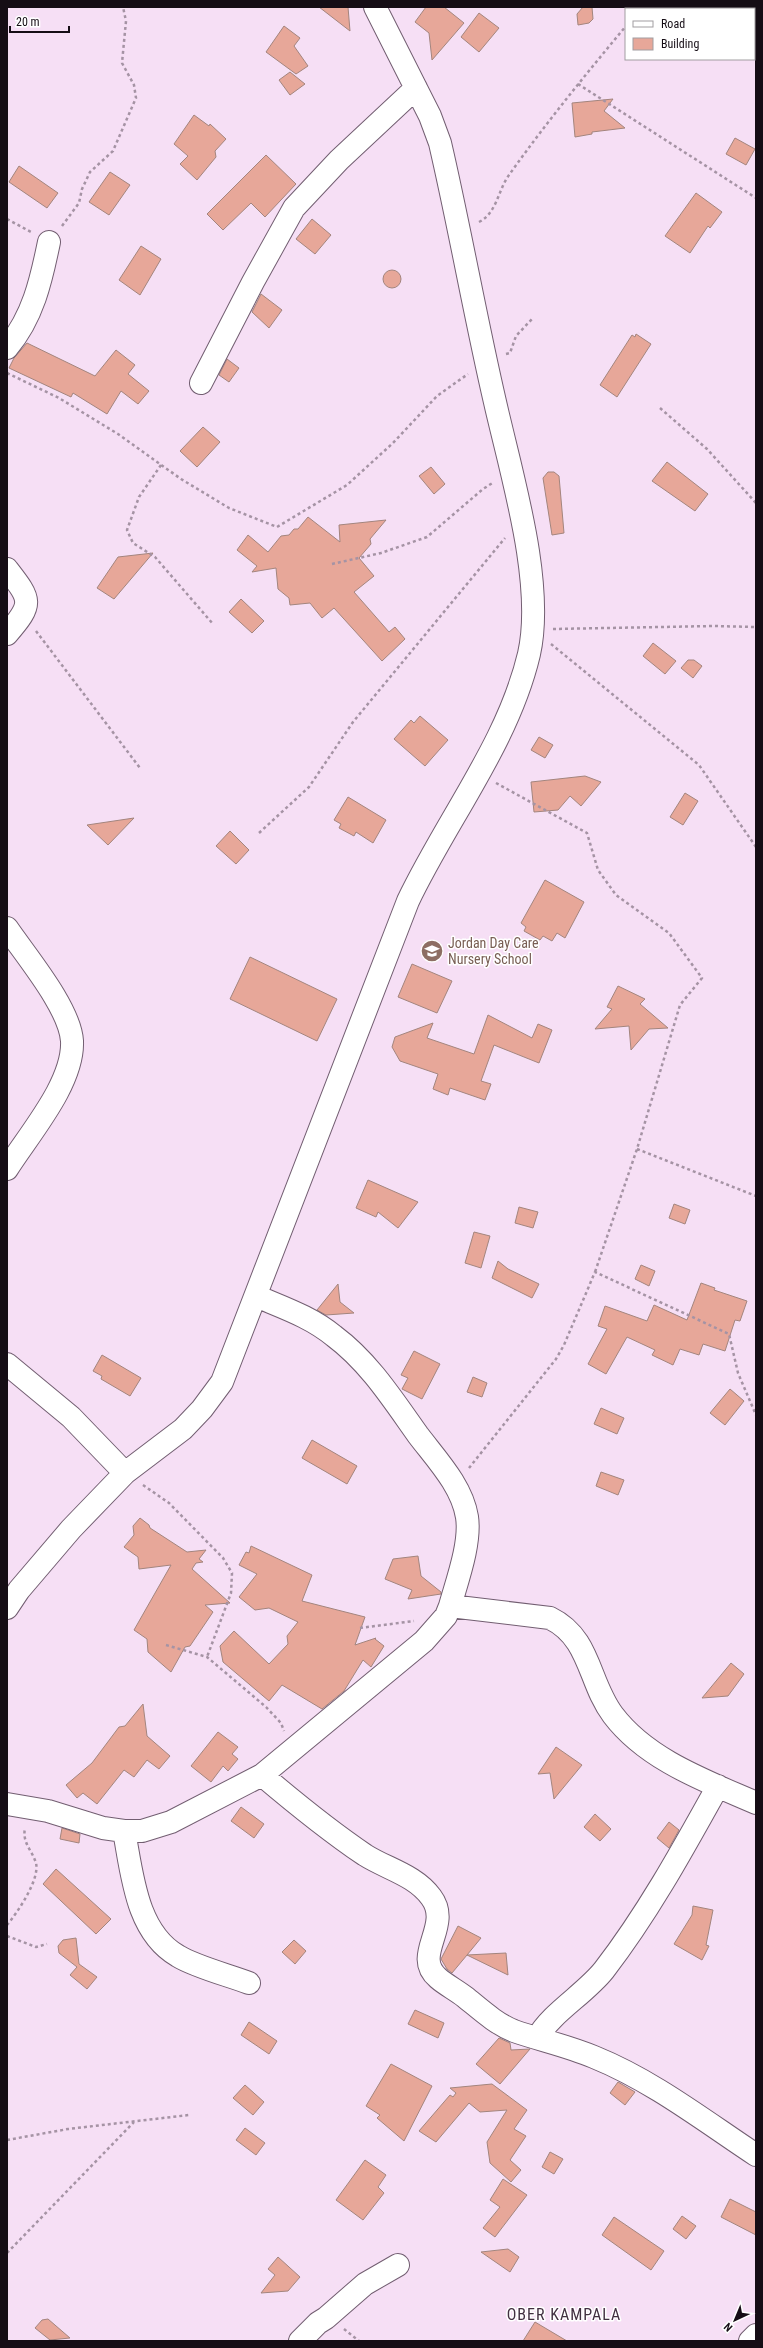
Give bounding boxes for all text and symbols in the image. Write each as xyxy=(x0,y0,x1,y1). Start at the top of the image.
scale bar xyxy=(10,8,69,34)
legend xyxy=(625,8,755,60)
text: 20 m xyxy=(16,15,40,29)
text: Road xyxy=(661,17,685,31)
text: Building xyxy=(661,37,699,51)
place label: Jordan Day Care Nursery School xyxy=(448,935,539,967)
school or university icon: Jordan Day Care Nursery School xyxy=(419,938,445,964)
north arrow xyxy=(715,2300,755,2340)
district label: OBER KAMPALA xyxy=(507,2305,621,2324)
text: N xyxy=(721,2320,735,2334)

